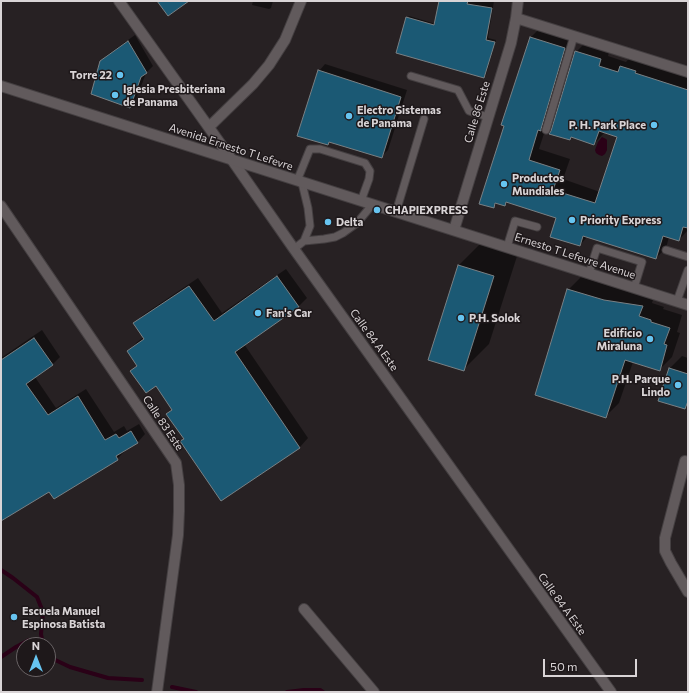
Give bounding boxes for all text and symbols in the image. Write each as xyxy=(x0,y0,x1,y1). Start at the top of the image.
place label: Torre 22 xyxy=(70,68,112,82)
marker: Torre 22 xyxy=(115,70,125,80)
street label: Calle 86 Este xyxy=(461,79,493,145)
place label: Iglesia Presbiteriana de Panama xyxy=(123,82,225,108)
marker: Iglesia Presbiteriana de Panama xyxy=(110,90,120,100)
place label: Electro Sistemas de Panama xyxy=(357,103,441,129)
marker: Electro Sistemas de Panama xyxy=(344,111,354,121)
place label: P. H. Park Place xyxy=(569,118,646,132)
marker: P. H. Park Place xyxy=(649,120,659,130)
street label: Avenida Ernesto T Lefevre xyxy=(167,121,295,173)
place label: Productos Mundiales xyxy=(512,171,564,197)
marker: Productos Mundiales xyxy=(499,179,509,189)
place label: CHAPIEXPRESS xyxy=(385,203,468,217)
marker: CHAPIEXPRESS xyxy=(372,205,382,215)
place label: Priority Express xyxy=(580,213,661,227)
place label: Delta xyxy=(336,215,363,229)
marker: Priority Express xyxy=(567,215,577,225)
marker: Delta xyxy=(323,217,333,227)
street label: Ernesto T Lefevre Avenue xyxy=(513,230,637,282)
place label: Fan's Car xyxy=(266,306,312,320)
street label: Calle 84 A Este xyxy=(347,306,401,374)
marker: Fan's Car xyxy=(253,308,263,318)
place label: P.H. Solok xyxy=(469,311,520,325)
marker: P.H. Solok xyxy=(456,313,466,323)
place label: Edificio Miraluna xyxy=(597,326,642,352)
marker: Edificio Miraluna xyxy=(645,334,655,344)
place label: P.H. Parque Lindo xyxy=(612,372,670,398)
marker: P.H. Parque Lindo xyxy=(673,380,683,390)
street label: Calle 83 Este xyxy=(140,393,186,453)
street label: Calle 84 A Este xyxy=(535,570,589,638)
place label: Escuela Manuel Espinosa Batista xyxy=(22,604,105,630)
marker: Escuela Manuel Espinosa Batista xyxy=(9,612,19,622)
north arrow xyxy=(16,637,56,677)
text: N xyxy=(32,639,40,652)
scale bar xyxy=(545,651,639,677)
text: 50 m xyxy=(550,659,578,673)

